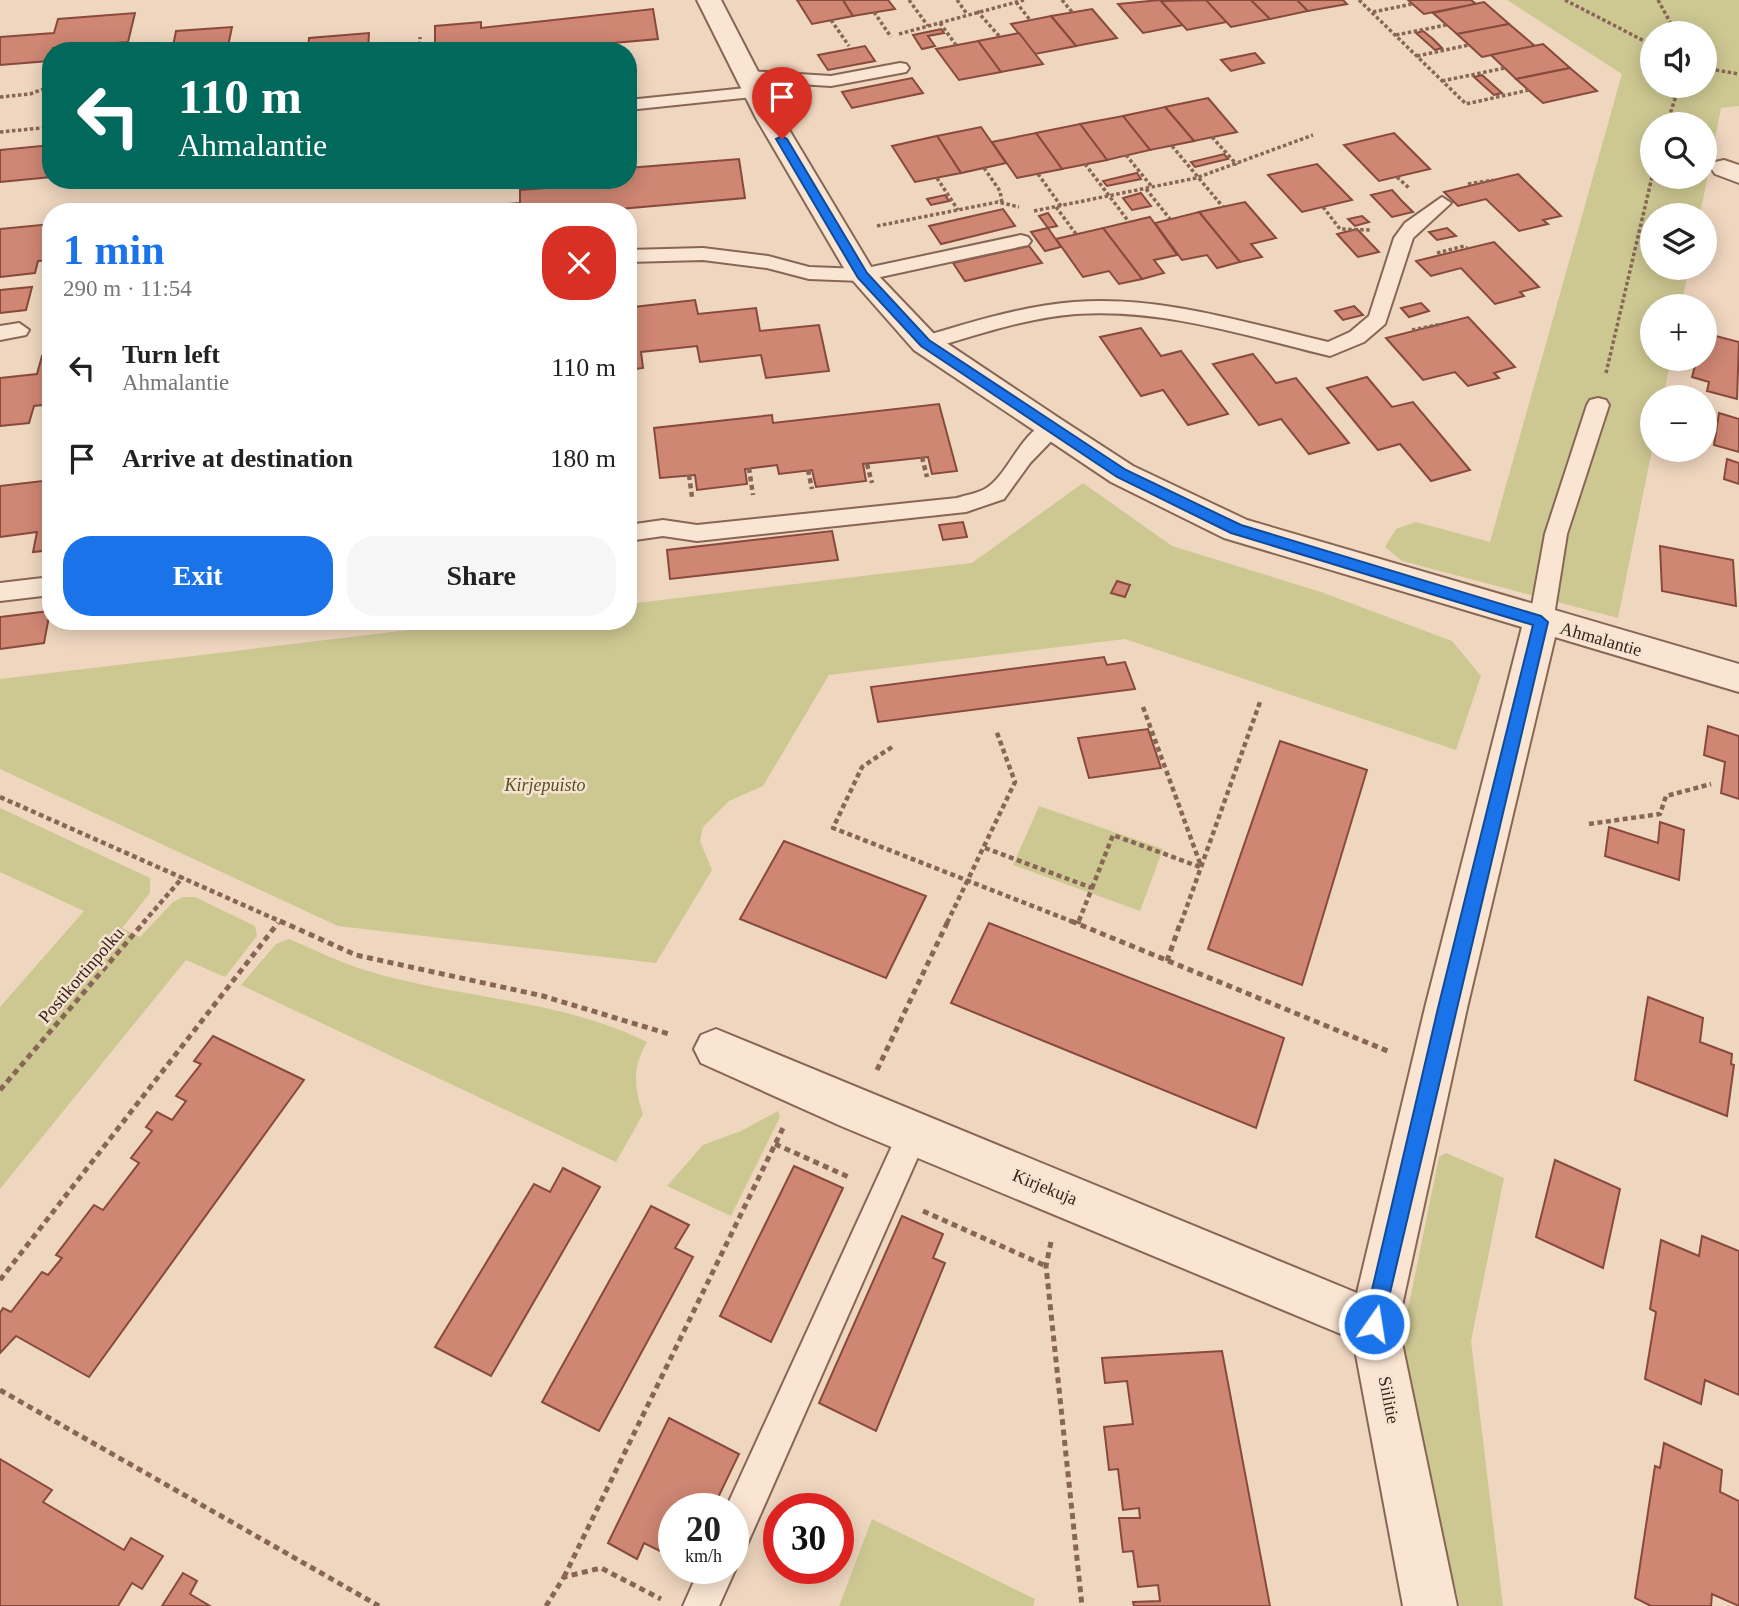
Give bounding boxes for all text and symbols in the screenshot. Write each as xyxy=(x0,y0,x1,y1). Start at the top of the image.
map controls xyxy=(1640,21,1717,462)
button: sound xyxy=(1640,21,1717,98)
pin xyxy=(752,67,812,139)
text: 110 m xyxy=(178,69,302,124)
icon: left xyxy=(63,70,154,161)
icon: arrive xyxy=(763,78,801,116)
button: search xyxy=(1640,112,1717,189)
text: Ahmalantie xyxy=(178,127,327,163)
button: layers xyxy=(1640,203,1717,280)
button: close xyxy=(542,226,616,300)
text: 1 min xyxy=(63,227,165,273)
text: 290 m · 11:54 xyxy=(63,276,192,301)
button: + xyxy=(1640,294,1717,371)
text: Turn left xyxy=(122,340,220,369)
icon: left xyxy=(63,349,101,387)
text: 110 m xyxy=(551,353,616,382)
text: Ahmalantie xyxy=(122,370,229,395)
button: − xyxy=(1640,385,1717,462)
icon: arrive xyxy=(63,440,101,478)
text: Arrive at destination xyxy=(122,444,353,473)
text: 180 m xyxy=(550,444,616,473)
button: Exit xyxy=(63,536,333,616)
button: Share xyxy=(347,536,616,616)
street label: Ahmalantie xyxy=(1558,618,1644,660)
park label: Kirjepuisto xyxy=(503,775,586,795)
street label: Postikortinpolku xyxy=(34,923,128,1027)
street label: Kirjekuja xyxy=(1010,1165,1080,1209)
position arrow xyxy=(1337,1287,1411,1361)
street label: Siilitie xyxy=(1375,1375,1403,1425)
speed limit sign: 30 xyxy=(763,1493,854,1584)
text: 20 xyxy=(686,1510,721,1549)
text: km/h xyxy=(685,1546,722,1566)

